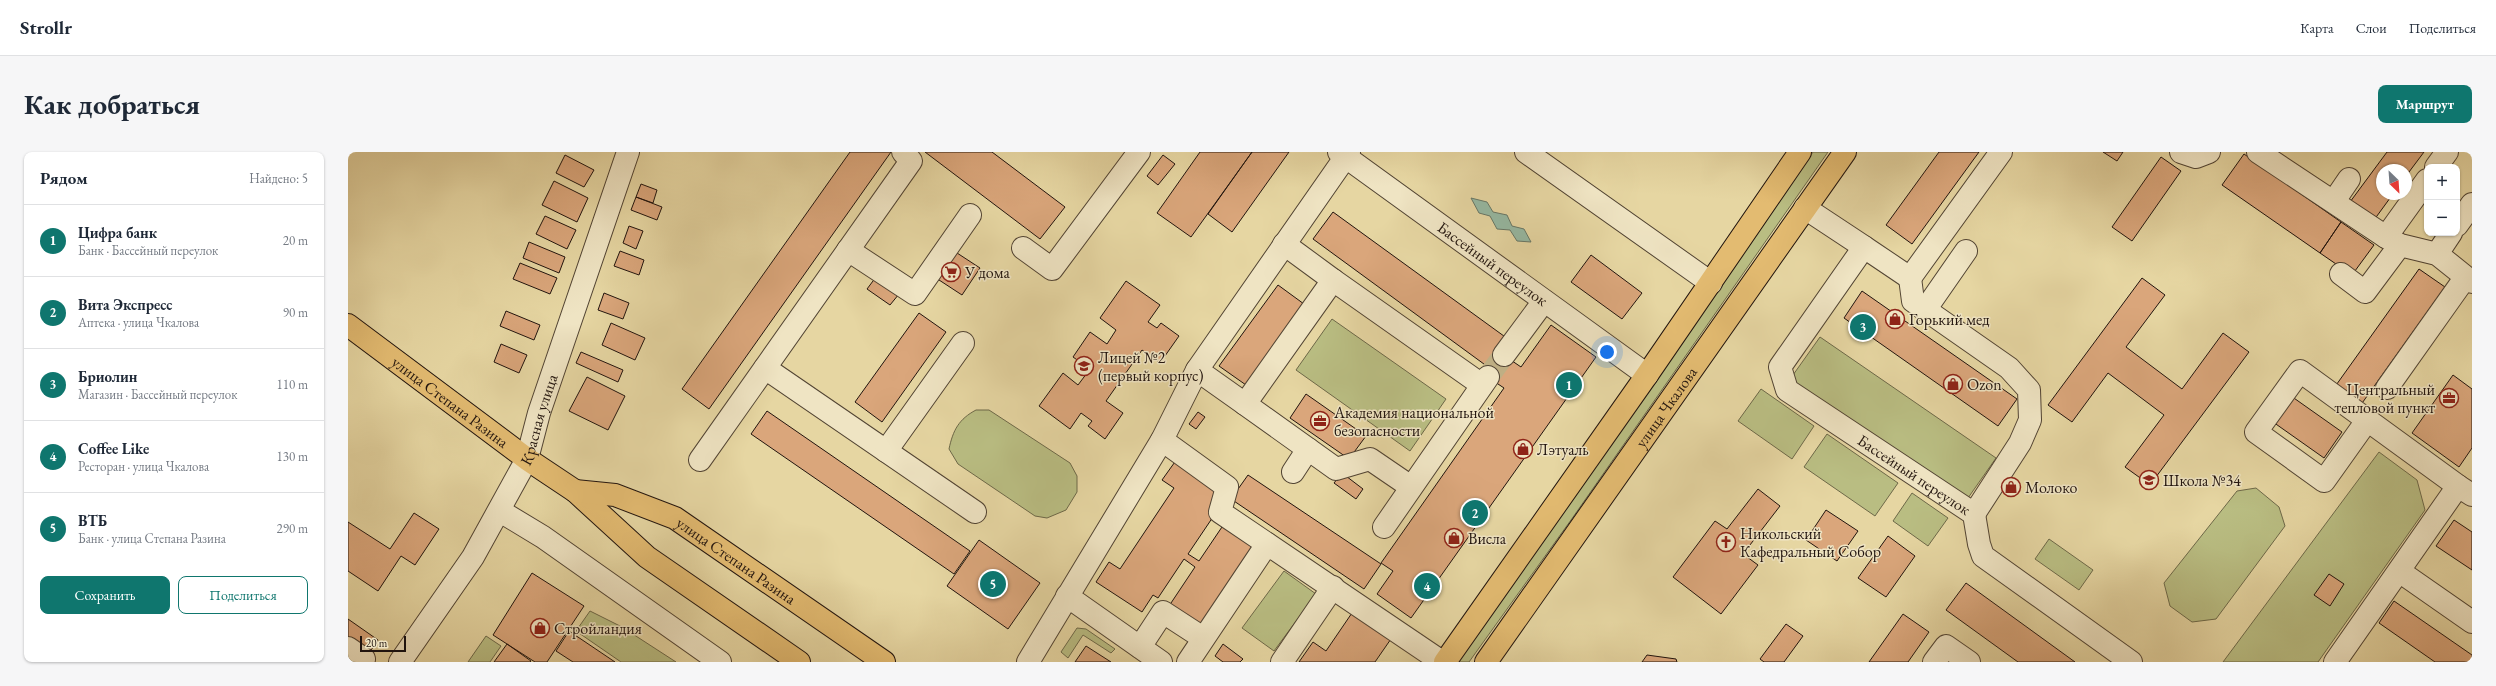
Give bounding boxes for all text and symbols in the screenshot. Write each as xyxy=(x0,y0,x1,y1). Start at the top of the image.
text: Strollr xyxy=(20,15,72,40)
text: Карта xyxy=(2300,19,2334,37)
text: Слои xyxy=(2356,19,2387,37)
text: Поделиться xyxy=(2409,19,2476,37)
button: Маршрут xyxy=(2378,85,2472,123)
text: Как добраться xyxy=(24,86,200,122)
north arrow xyxy=(2376,164,2412,200)
map controls xyxy=(2424,164,2460,236)
button: + xyxy=(2424,164,2460,200)
text: Рядом xyxy=(40,167,88,189)
text: Найдено: 5 xyxy=(249,170,308,187)
button: − xyxy=(2424,200,2460,236)
street label: Бассейный переулок xyxy=(1434,216,1553,311)
text: Цифра банк xyxy=(78,223,157,242)
text: 1 xyxy=(50,232,56,249)
text: 20 m xyxy=(283,232,308,249)
text: Банк · Бассейный переулок xyxy=(78,242,218,259)
supermarket icon: У дома xyxy=(940,261,962,283)
place label: У дома xyxy=(964,262,1010,283)
text: Вита Экспресс xyxy=(78,295,172,314)
text: 2 xyxy=(50,304,56,321)
text: 90 m xyxy=(283,304,308,321)
shop icon: Горький мед xyxy=(1884,308,1906,330)
place label: Горький мед xyxy=(1909,309,1990,330)
pin: 3 xyxy=(1850,312,1876,342)
text: Аптека · улица Чкалова xyxy=(78,314,199,331)
your location xyxy=(1597,342,1617,362)
place label: Лицей №2 (первый корпус) xyxy=(1098,347,1204,386)
street label: улица Степана Разина xyxy=(388,351,514,453)
school or university icon: Лицей №2 (первый корпус) xyxy=(1073,355,1095,377)
street label: улица Чкалова xyxy=(1630,362,1702,451)
text: Бриолин xyxy=(78,367,137,386)
pin: 1 xyxy=(1556,370,1582,400)
street label: Красная улица xyxy=(515,371,562,469)
shop icon: Ozon xyxy=(1942,373,1964,395)
place label: Ozon xyxy=(1967,374,2002,395)
text: 3 xyxy=(50,376,56,393)
text: 110 m xyxy=(277,376,308,393)
place label: Центральный тепловой пункт xyxy=(2335,379,2436,418)
text: Магазин · Бассейный переулок xyxy=(78,386,237,403)
office icon: Центральный тепловой пункт xyxy=(2438,387,2460,409)
place label: Академия национальной безопасности xyxy=(1333,402,1494,441)
office icon: Академия национальной безопасности xyxy=(1309,410,1331,432)
street label: Бассейный переулок xyxy=(1854,429,1975,520)
shop icon: Лэтуаль xyxy=(1512,438,1534,460)
text: Coffee Like xyxy=(78,439,149,458)
place label: Лэтуаль xyxy=(1537,439,1589,460)
text: 4 xyxy=(50,448,56,465)
text: 130 m xyxy=(277,448,308,465)
text: Ресторан · улица Чкалова xyxy=(78,458,209,475)
school or university icon: Школа №34 xyxy=(2138,469,2160,491)
place label: Школа №34 xyxy=(2163,470,2241,491)
shop icon: Молоко xyxy=(2000,476,2022,498)
place label: Молоко xyxy=(2025,477,2078,498)
pin: 2 xyxy=(1462,498,1488,528)
text: ВТБ xyxy=(78,511,107,530)
street label: улица Степана Разина xyxy=(672,512,801,609)
text: 5 xyxy=(50,520,56,537)
text: 290 m xyxy=(277,520,308,537)
place label: Никольский Кафедральный Собор xyxy=(1740,523,1881,562)
shop icon: Висла xyxy=(1443,527,1465,549)
place label: Висла xyxy=(1468,528,1507,549)
text: Банк · улица Степана Разина xyxy=(78,530,226,547)
church icon: Никольский Кафедральный Собор xyxy=(1715,531,1737,553)
pin: 5 xyxy=(980,569,1006,599)
pin: 4 xyxy=(1414,571,1440,601)
button: Сохранить xyxy=(40,576,170,614)
button: Поделиться xyxy=(178,576,308,614)
shop icon: Стройландия xyxy=(529,617,551,639)
place label: Стройландия xyxy=(554,618,642,639)
scale bar xyxy=(360,634,406,653)
text: 20 m xyxy=(366,636,387,650)

